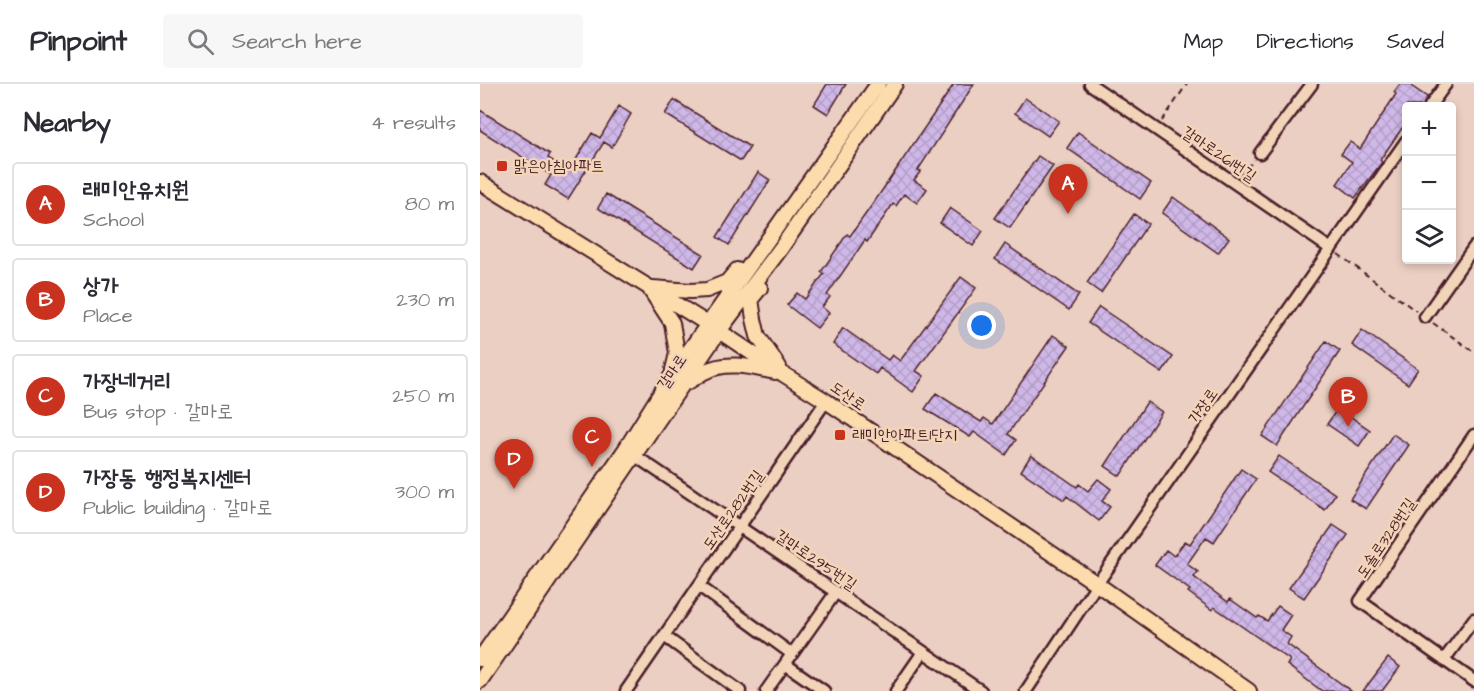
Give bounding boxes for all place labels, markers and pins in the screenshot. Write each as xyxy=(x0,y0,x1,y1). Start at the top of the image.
place label: 맑은아침아파트 xyxy=(514,155,604,177)
marker: 맑은아침아파트 xyxy=(495,159,509,173)
pin: A xyxy=(1048,164,1088,214)
pin: B xyxy=(1328,378,1368,427)
pin: C xyxy=(572,418,612,467)
place label: 래미안아파트1단지 xyxy=(852,424,957,446)
marker: 래미안아파트1단지 xyxy=(833,428,847,442)
pin: D xyxy=(495,440,534,489)

